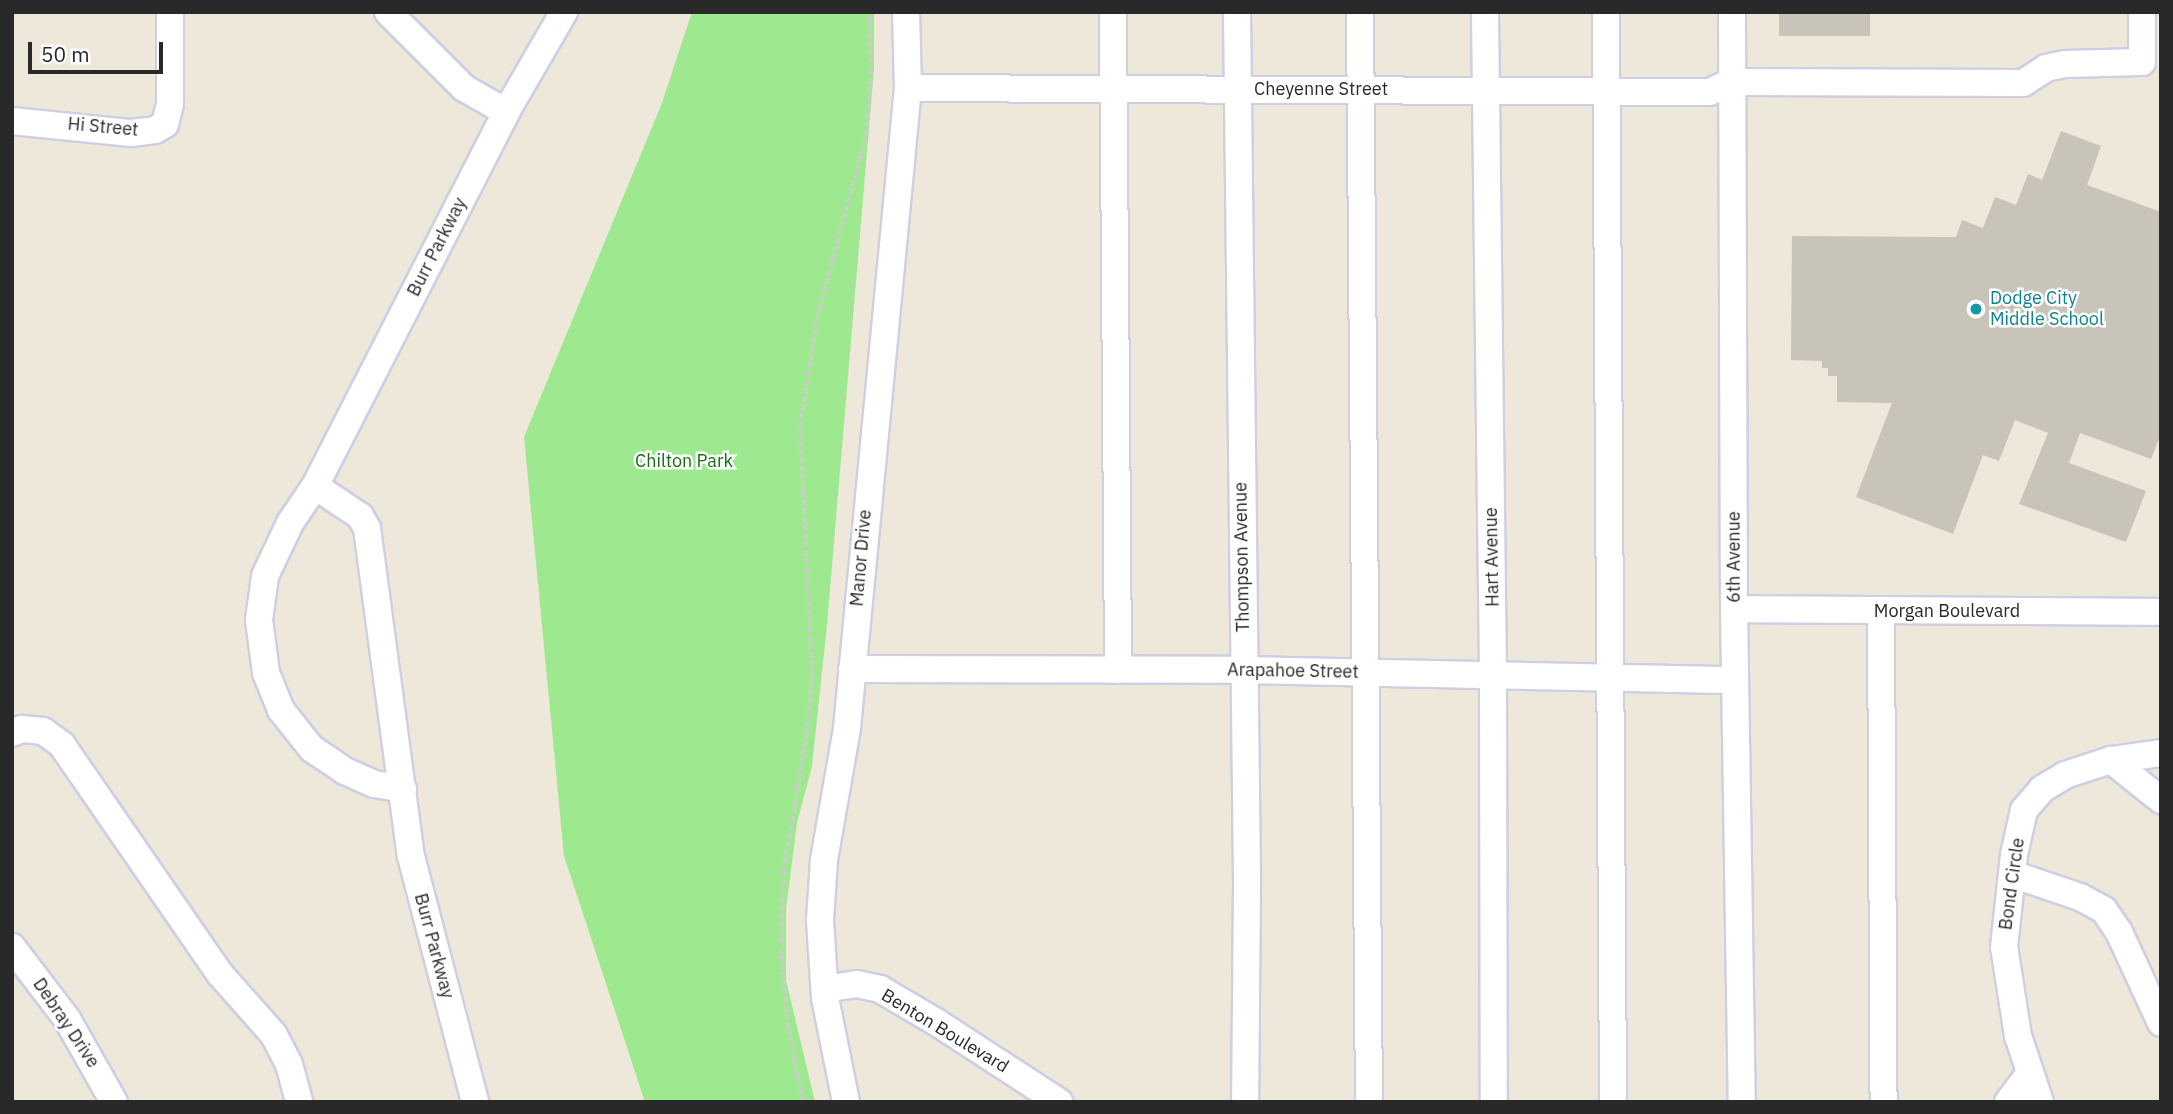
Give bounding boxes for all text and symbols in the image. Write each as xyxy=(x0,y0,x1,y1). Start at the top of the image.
scale bar xyxy=(32,28,166,72)
text: 50 m xyxy=(41,40,90,68)
street label: Cheyenne Street xyxy=(1254,78,1388,100)
street label: Hi Street xyxy=(67,113,139,141)
street label: Burr Parkway xyxy=(403,194,471,300)
place label: Dodge City Middle School xyxy=(1990,288,2104,330)
marker: Dodge City Middle School xyxy=(1968,301,1984,317)
park label: Chilton Park xyxy=(635,450,733,472)
street label: Thompson Avenue xyxy=(1230,482,1254,632)
street label: Hart Avenue xyxy=(1480,507,1504,607)
street label: Manor Drive xyxy=(846,509,876,607)
street label: 6th Avenue xyxy=(1723,511,1745,603)
street label: Morgan Boulevard xyxy=(1874,600,2020,622)
street label: Arapahoe Street xyxy=(1227,659,1359,683)
street label: Bond Circle xyxy=(1995,837,2029,931)
street label: Burr Parkway xyxy=(410,891,458,1001)
street label: Debray Drive xyxy=(28,974,104,1072)
street label: Benton Boulevard xyxy=(877,985,1013,1077)

